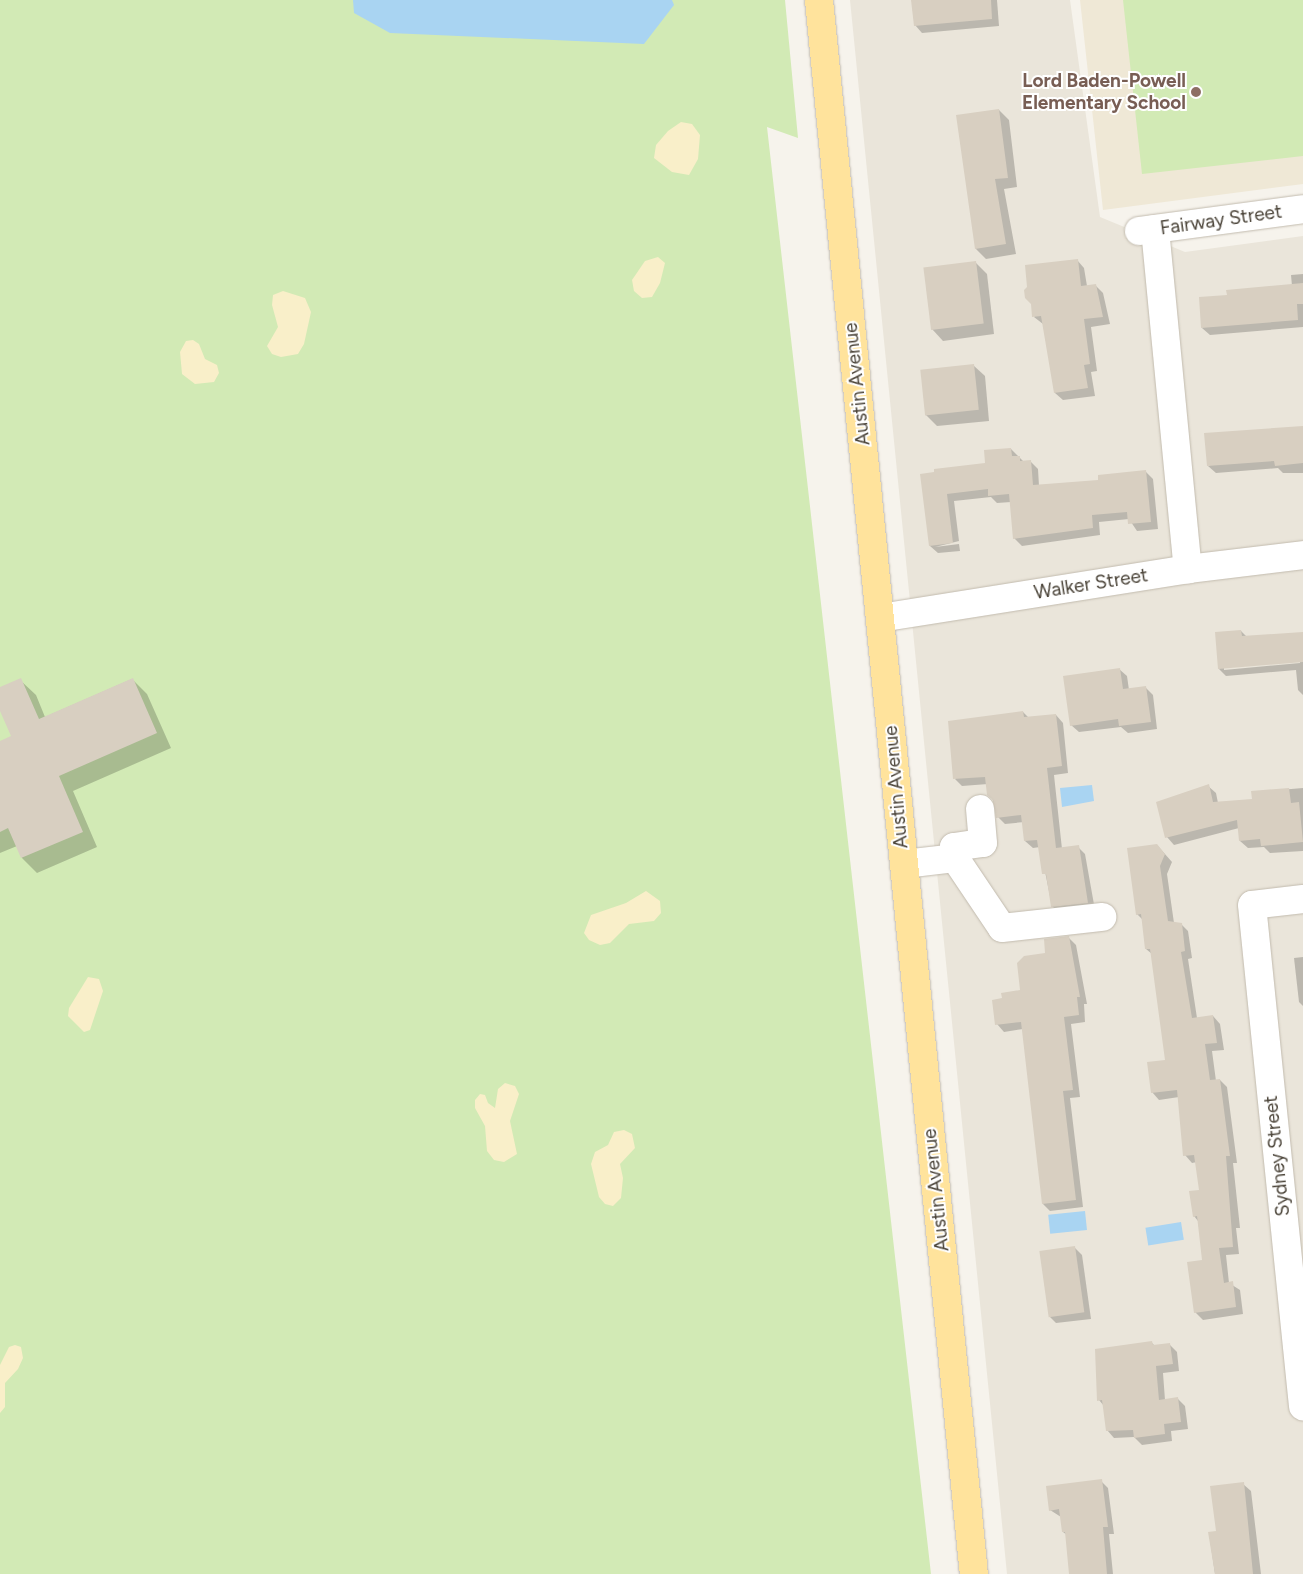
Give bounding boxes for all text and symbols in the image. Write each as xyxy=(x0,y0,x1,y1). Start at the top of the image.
place label: Lord Baden-Powell Elementary School xyxy=(1022,70,1186,114)
marker: Lord Baden-Powell Elementary School xyxy=(1190,86,1202,98)
street label: Fairway Street xyxy=(1159,200,1283,240)
street label: Austin Avenue xyxy=(839,321,875,447)
street label: Walker Street xyxy=(1032,564,1150,604)
street label: Austin Avenue xyxy=(879,725,913,849)
street label: Sydney Street xyxy=(1259,1095,1295,1217)
street label: Austin Avenue xyxy=(918,1127,954,1253)

